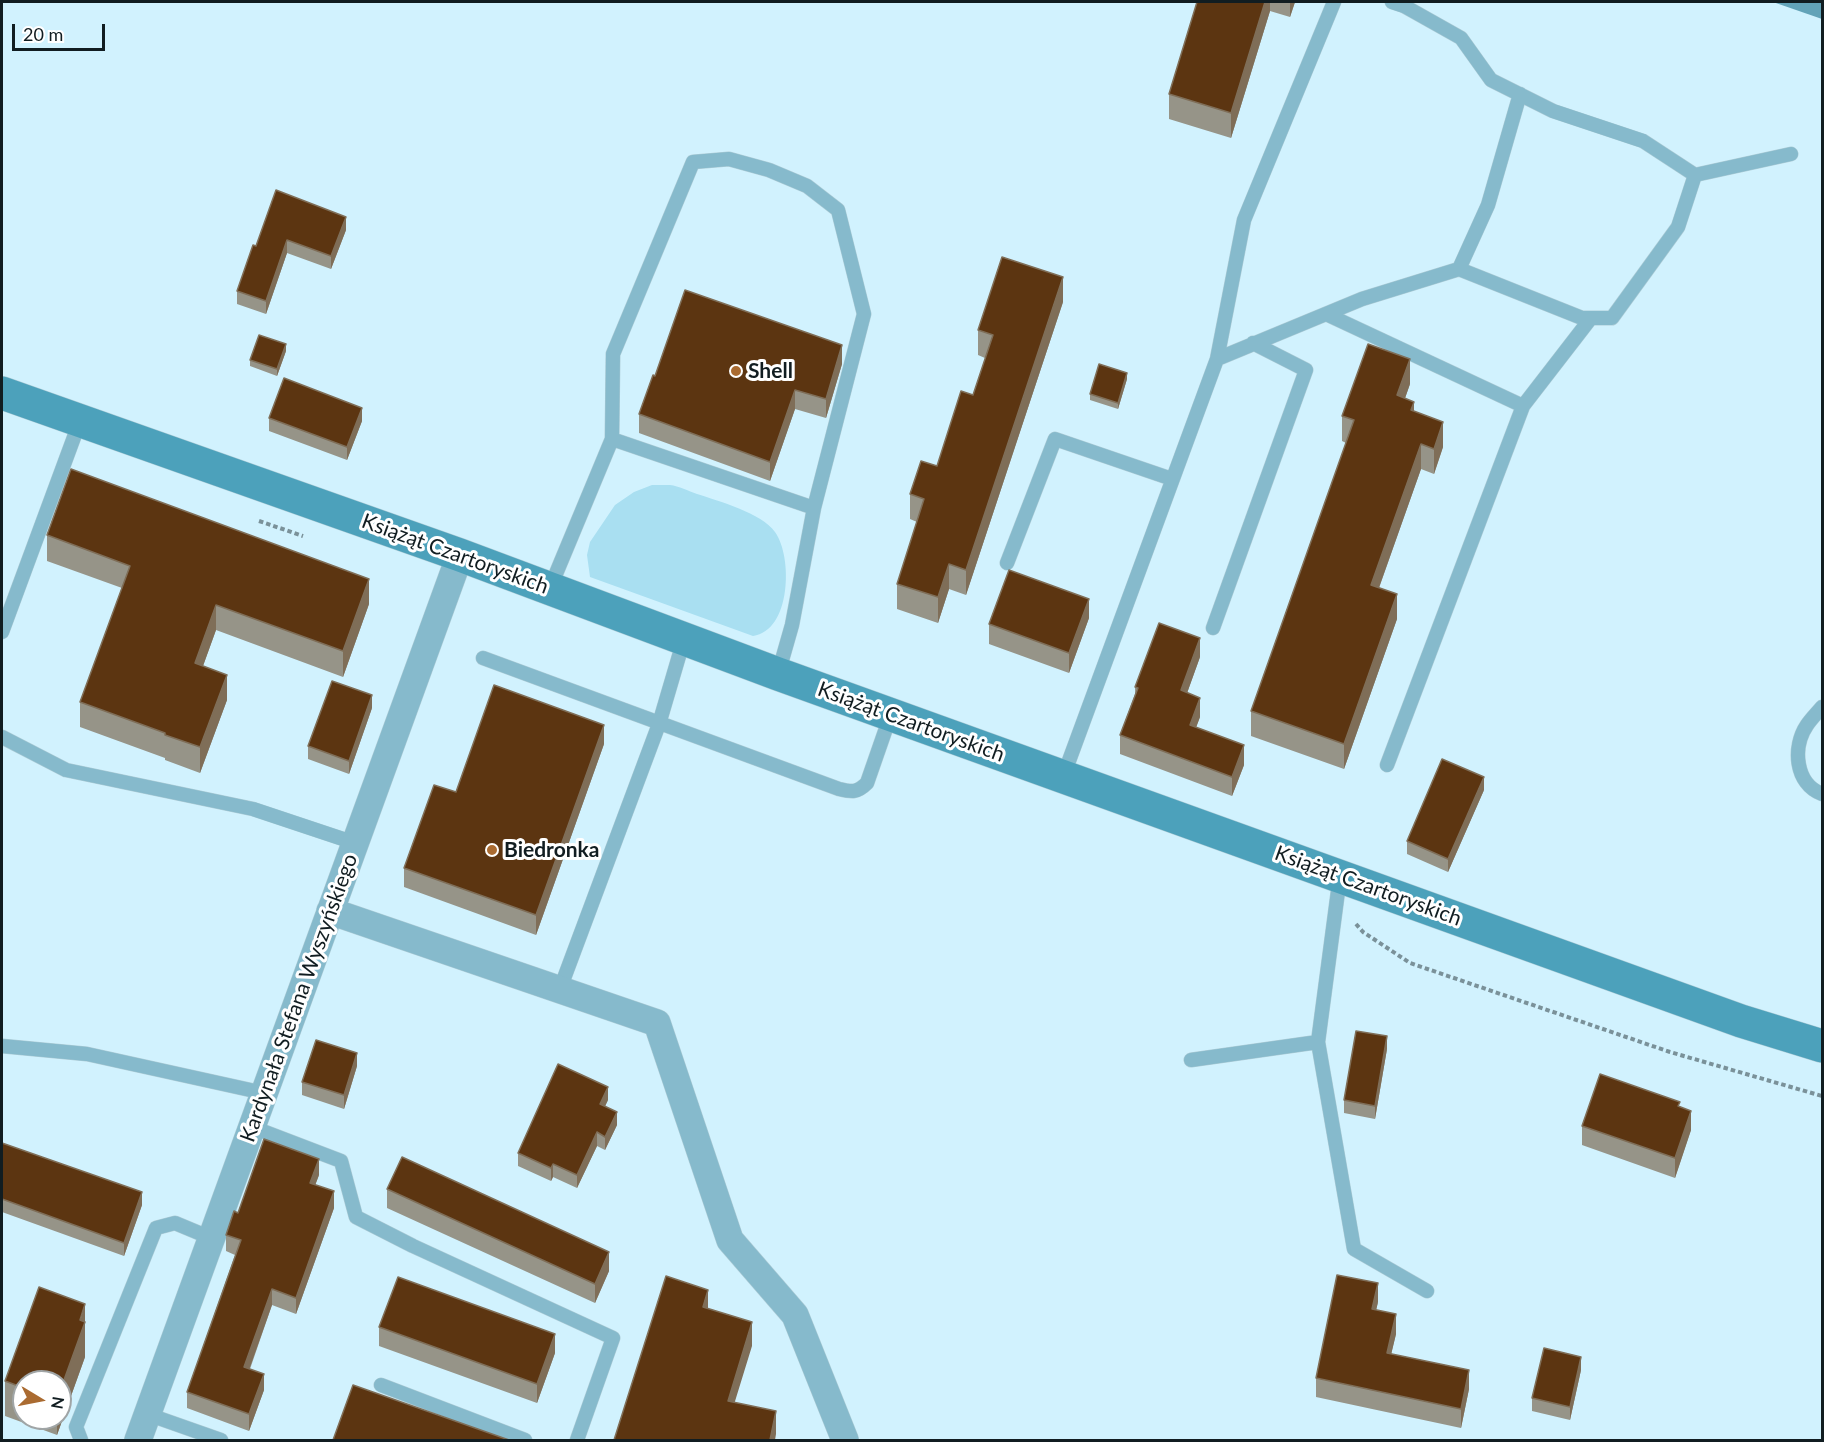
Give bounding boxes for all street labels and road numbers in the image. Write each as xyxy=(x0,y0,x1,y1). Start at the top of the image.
street label: Książąt Czartoryskich xyxy=(358,508,552,600)
street label: Książąt Czartoryskich xyxy=(814,676,1008,768)
street label: Książąt Czartoryskich xyxy=(1271,840,1465,932)
street label: Kardynała Stefana Wyszyńskiego xyxy=(235,850,363,1146)

